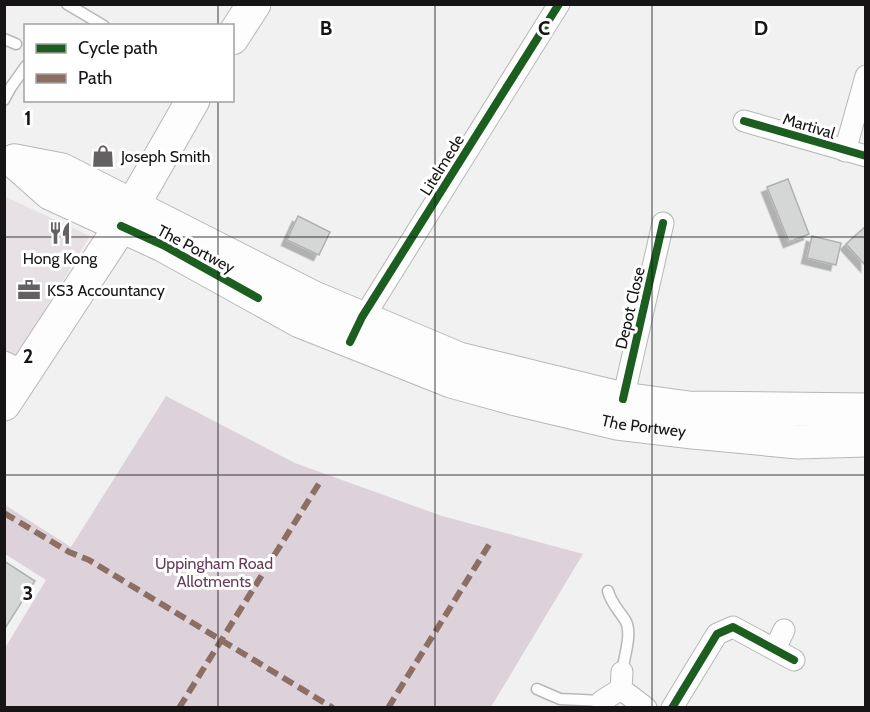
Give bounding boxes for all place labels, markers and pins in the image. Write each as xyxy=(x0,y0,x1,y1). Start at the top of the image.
shop icon: Joseph Smith xyxy=(90,143,116,169)
place label: Joseph Smith xyxy=(120,147,210,166)
restaurant icon: Hong Kong xyxy=(47,220,73,246)
place label: Hong Kong xyxy=(23,249,98,268)
office icon: KS3 Accountancy xyxy=(16,277,42,303)
place label: KS3 Accountancy xyxy=(47,281,165,300)

